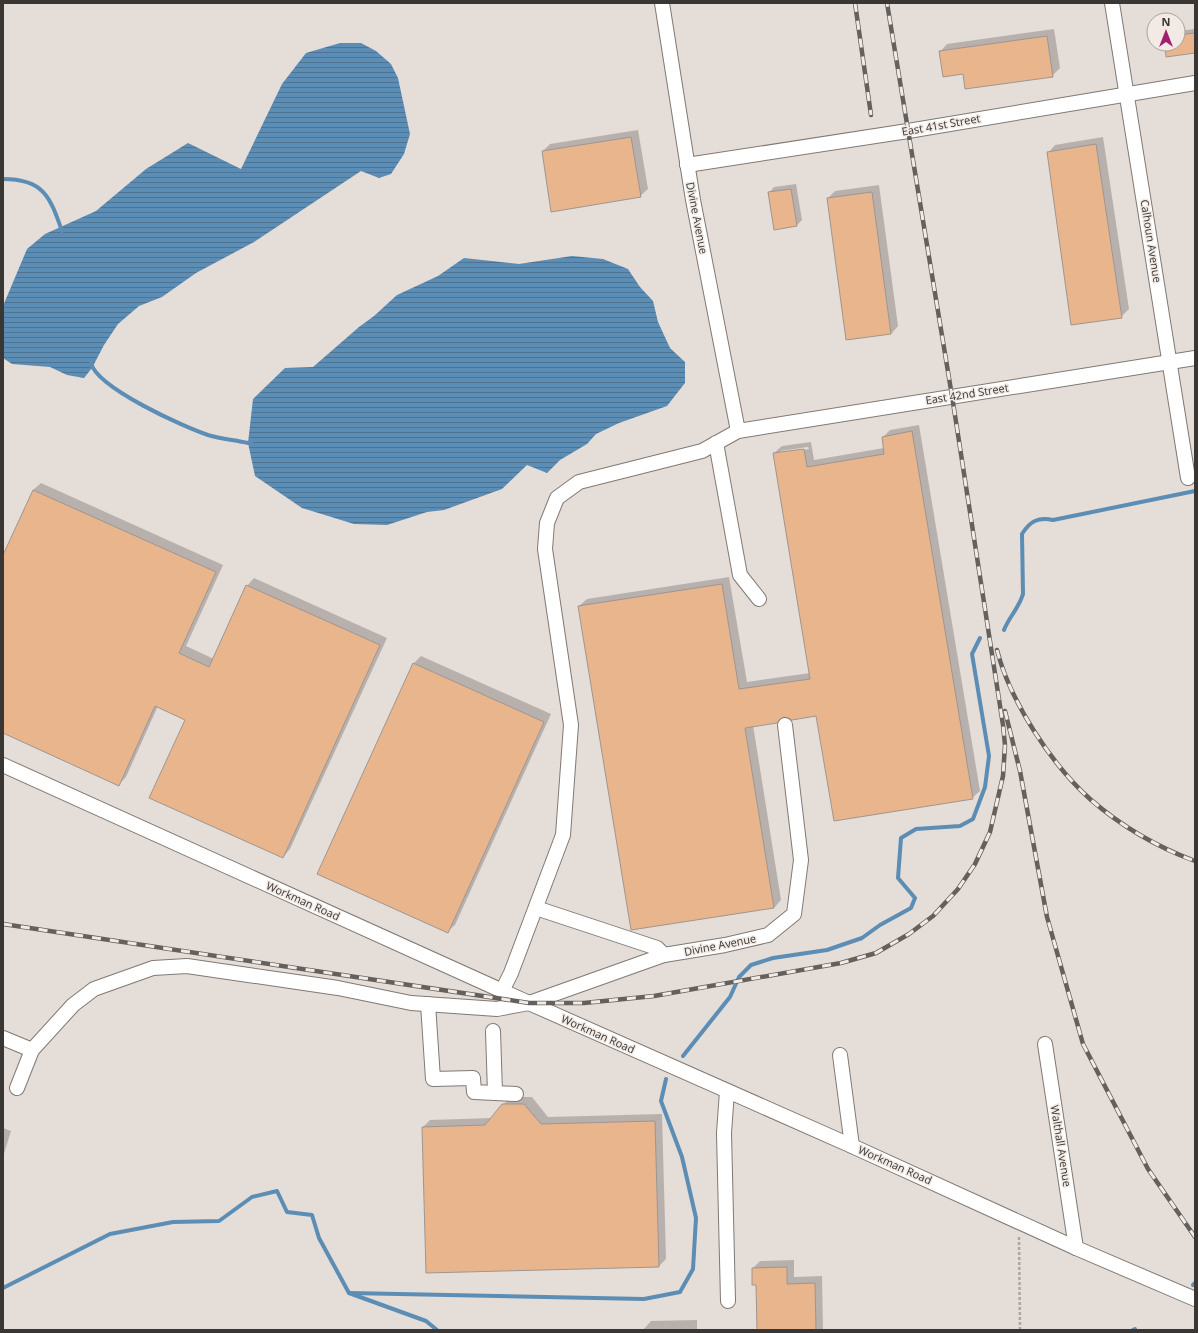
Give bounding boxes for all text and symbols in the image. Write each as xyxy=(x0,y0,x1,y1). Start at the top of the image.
north arrow xyxy=(1146,12,1186,52)
text: N xyxy=(1162,14,1170,29)
street label: East 41st Street xyxy=(900,110,981,139)
street label: Divine Avenue xyxy=(683,181,712,255)
street label: Calhoun Avenue xyxy=(1138,198,1165,283)
street label: East 42nd Street xyxy=(924,380,1010,407)
street label: Workman Road xyxy=(264,878,342,924)
street label: Divine Avenue xyxy=(683,930,757,959)
street label: Workman Road xyxy=(559,1011,637,1057)
street label: Walthall Avenue xyxy=(1048,1104,1075,1188)
street label: Workman Road xyxy=(856,1142,934,1188)

